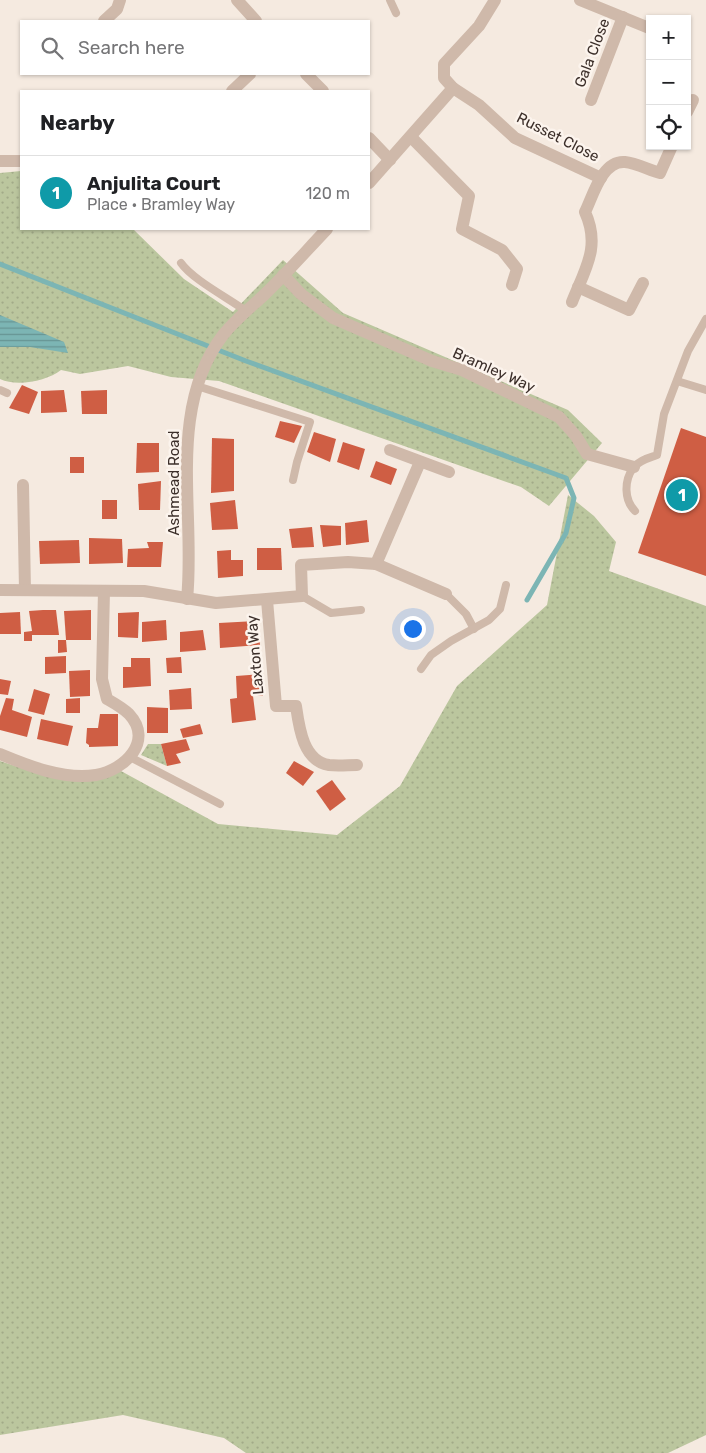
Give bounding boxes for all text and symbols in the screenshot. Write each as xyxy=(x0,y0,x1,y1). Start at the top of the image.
map controls xyxy=(646,15,691,150)
button: + xyxy=(646,15,691,60)
street label: Gala Close xyxy=(571,16,613,90)
search box xyxy=(20,20,370,75)
icon: search xyxy=(38,34,66,62)
text: Search here xyxy=(78,36,185,59)
button: − xyxy=(646,60,691,105)
button: locate xyxy=(646,105,691,150)
street label: Russet Close xyxy=(514,108,602,166)
text: Nearby xyxy=(40,110,115,135)
text: Anjulita Court xyxy=(87,172,220,195)
text: 1 xyxy=(52,184,60,203)
text: 120 m xyxy=(305,184,350,203)
text: Place · Bramley Way xyxy=(87,195,235,214)
street label: Bramley Way xyxy=(450,344,538,396)
street label: Ashmead Road xyxy=(165,431,183,536)
pin: 1 xyxy=(666,476,698,514)
street label: Laxton Way xyxy=(243,614,267,696)
your location xyxy=(400,616,426,642)

